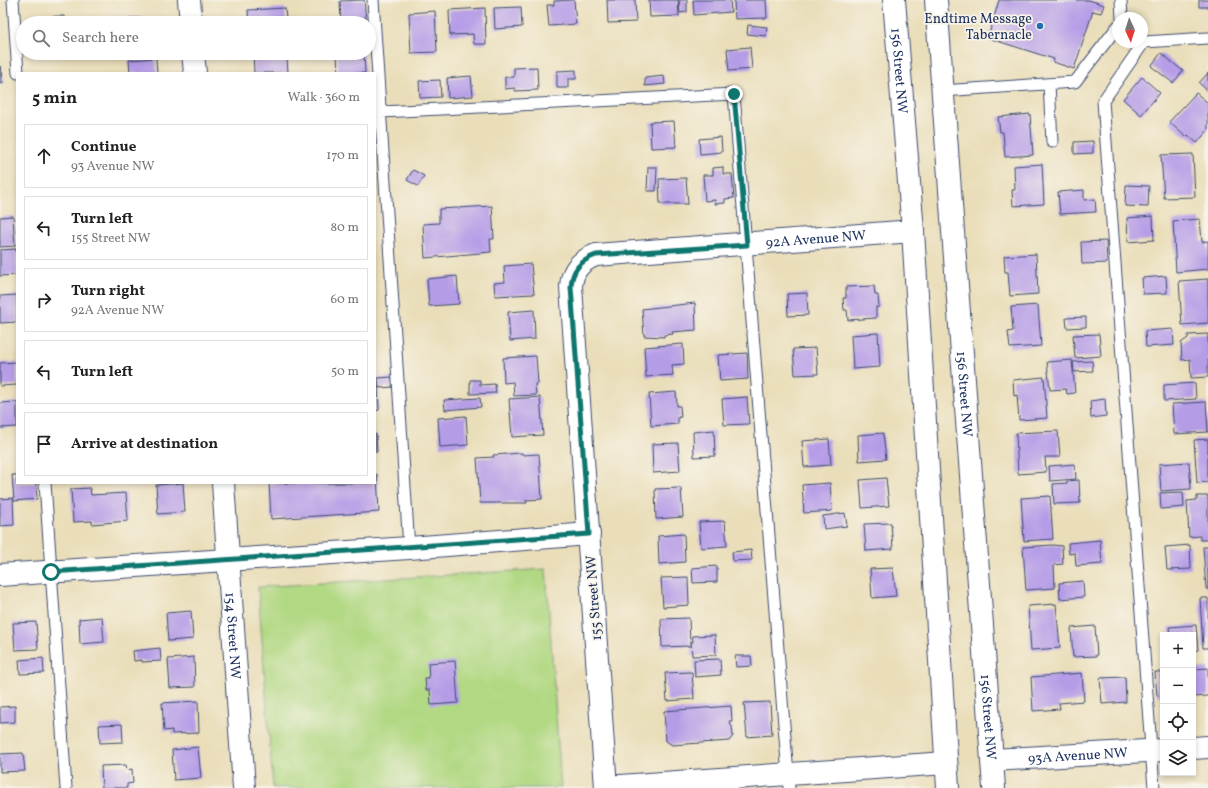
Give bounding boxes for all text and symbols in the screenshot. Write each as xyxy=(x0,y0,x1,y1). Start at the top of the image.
place label: Endtime Message Tabernacle xyxy=(924,10,1032,45)
north arrow xyxy=(1112,12,1148,48)
search box xyxy=(16,16,376,60)
marker: Endtime Message Tabernacle xyxy=(1035,21,1045,31)
icon: search xyxy=(30,27,52,49)
street label: 156 Street NW xyxy=(885,27,911,115)
text: Search here xyxy=(62,28,139,49)
route end xyxy=(725,85,743,103)
text: 5 min xyxy=(32,87,77,110)
text: Walk · 360 m xyxy=(288,89,360,107)
text: Continue xyxy=(71,137,136,158)
icon: ahead xyxy=(33,145,55,167)
text: 170 m xyxy=(326,147,359,165)
text: 93 Avenue NW xyxy=(71,158,155,176)
text: Turn left xyxy=(71,209,133,230)
icon: left xyxy=(33,217,55,239)
text: 80 m xyxy=(330,219,359,237)
street label: 92A Avenue NW xyxy=(765,227,867,253)
text: 155 Street NW xyxy=(71,230,151,248)
text: Turn right xyxy=(71,281,145,302)
icon: right xyxy=(33,289,55,311)
text: 60 m xyxy=(331,291,359,309)
text: 92A Avenue NW xyxy=(71,302,164,320)
street label: 156 Street NW xyxy=(951,350,976,438)
icon: left xyxy=(33,361,55,383)
text: Turn left xyxy=(71,362,133,383)
text: 50 m xyxy=(331,363,359,381)
icon: arrive xyxy=(33,433,55,455)
text: Arrive at destination xyxy=(71,434,218,455)
street label: 155 Street NW xyxy=(582,555,607,641)
route start xyxy=(42,563,60,581)
street label: 154 Street NW xyxy=(220,592,244,680)
map controls xyxy=(1160,632,1196,776)
button: + xyxy=(1160,632,1196,668)
button: − xyxy=(1160,668,1196,704)
street label: 156 Street NW xyxy=(975,674,1000,761)
button: locate xyxy=(1160,704,1196,740)
button: layers xyxy=(1160,740,1196,776)
street label: 93A Avenue NW xyxy=(1027,744,1128,769)

